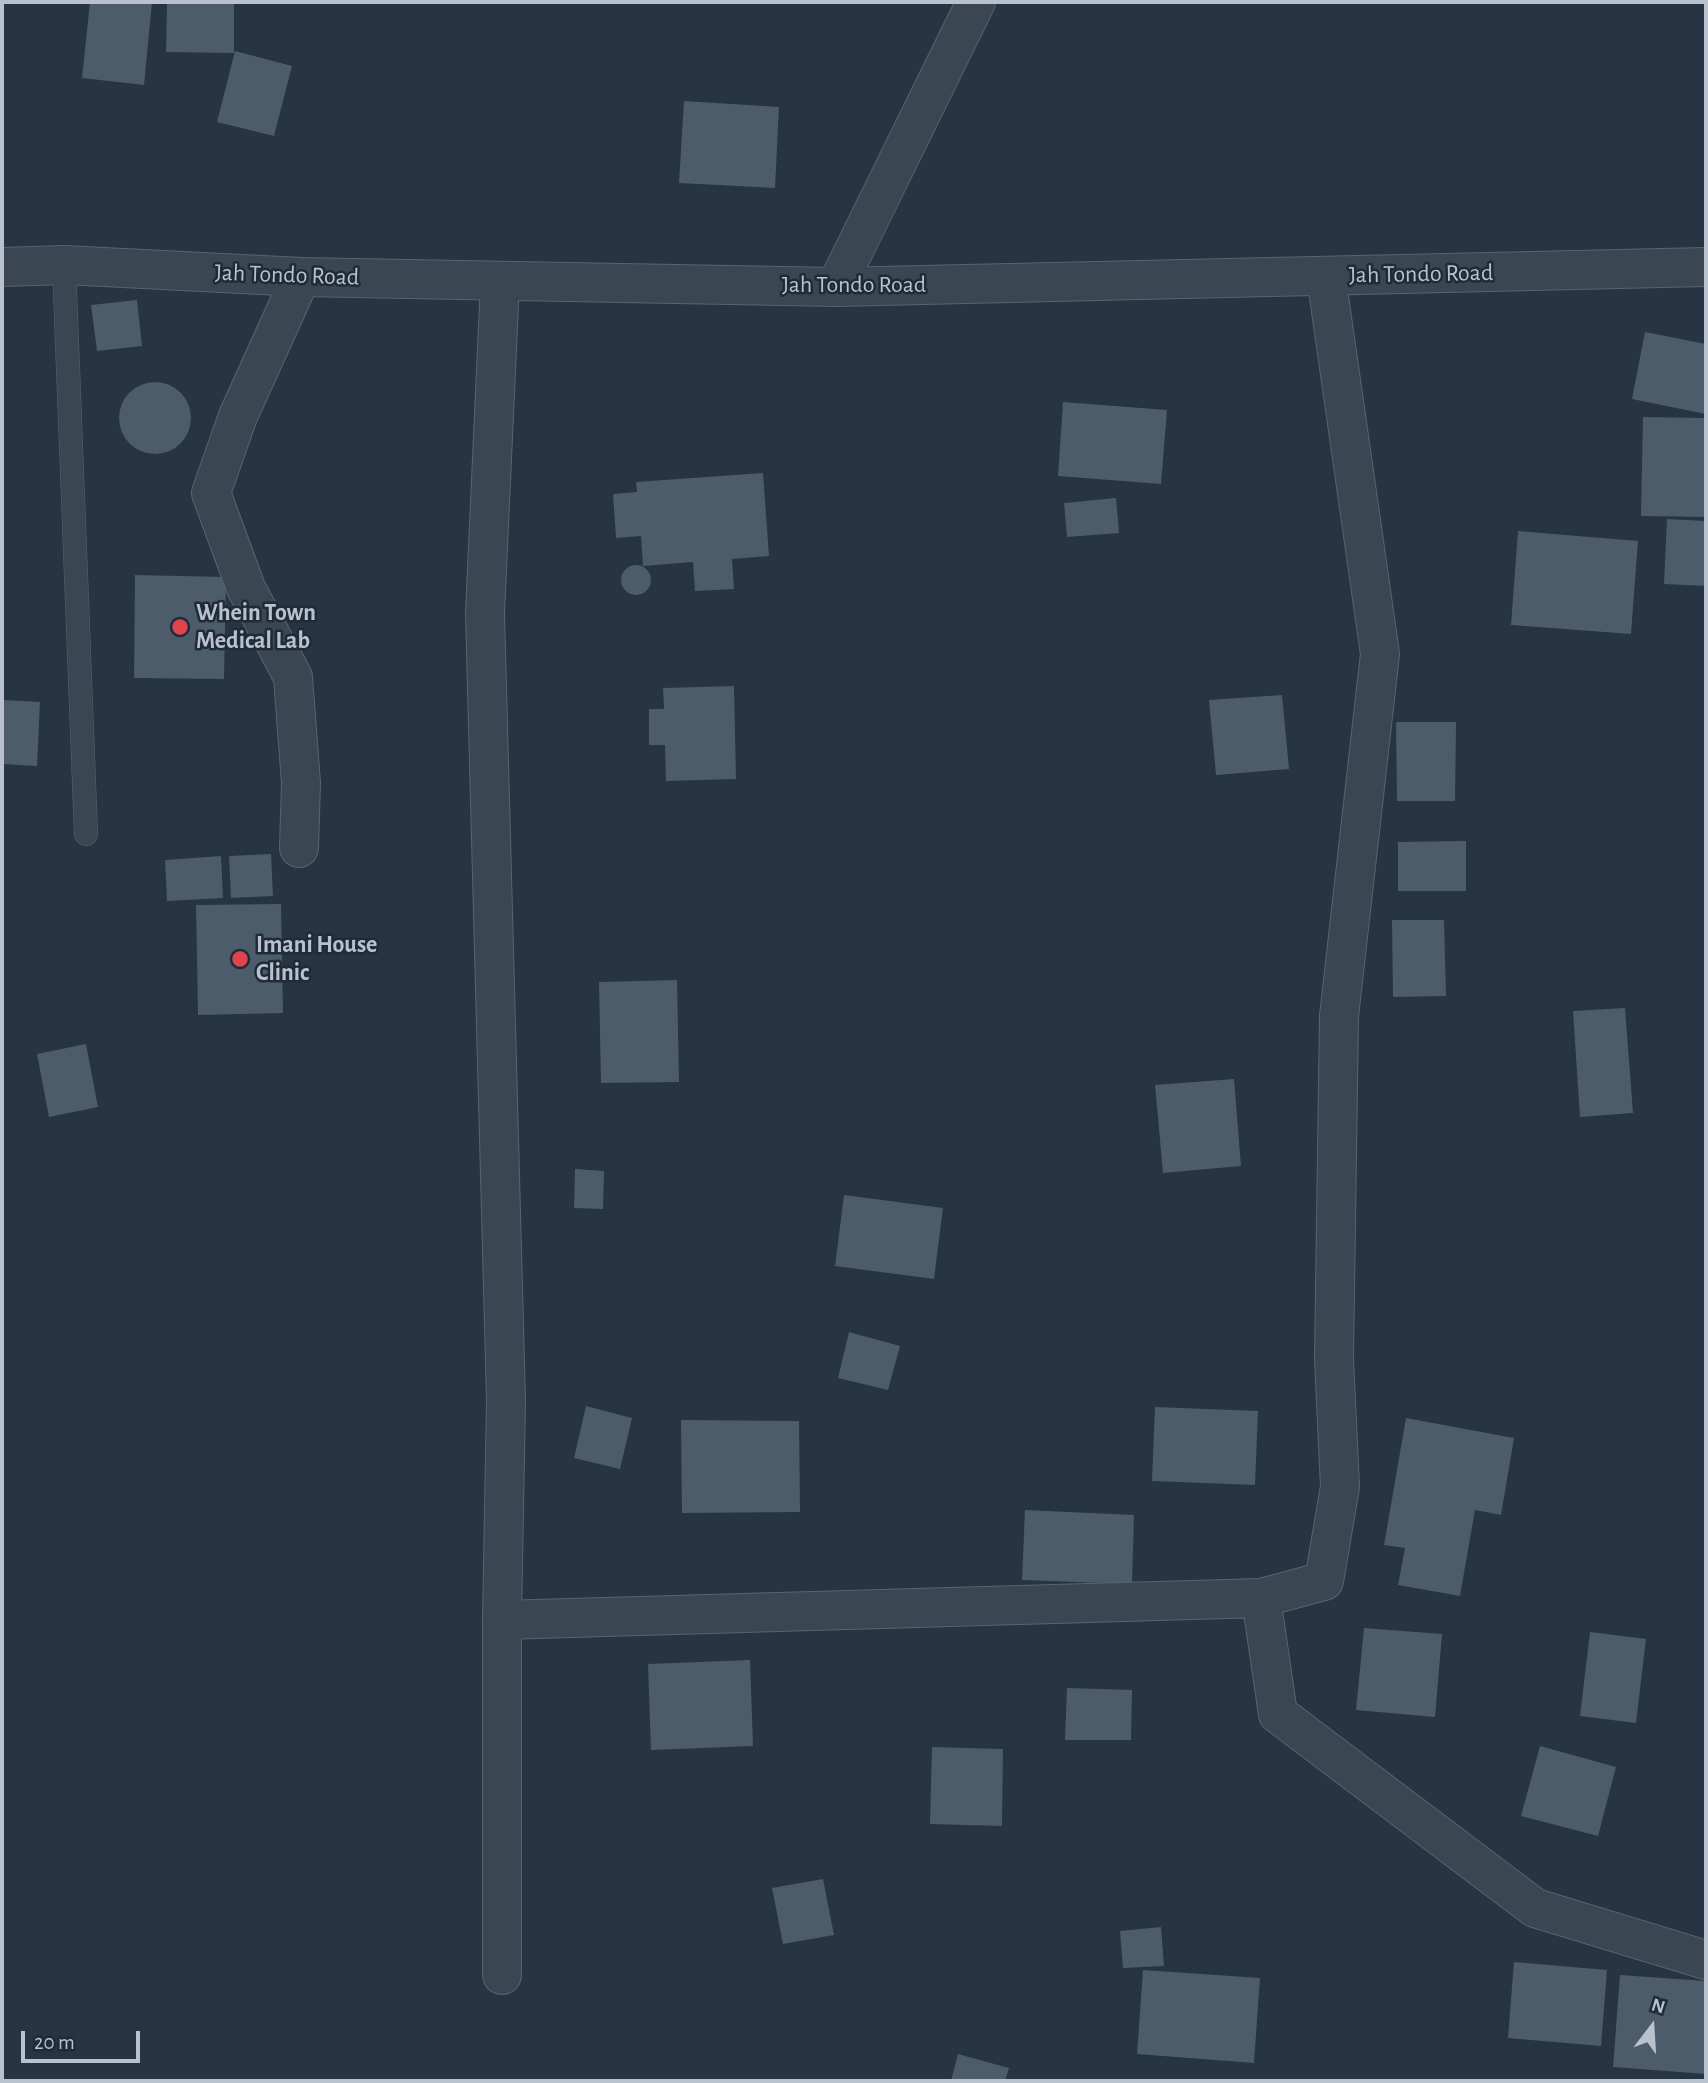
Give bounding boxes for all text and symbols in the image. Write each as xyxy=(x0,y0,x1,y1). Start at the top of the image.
street label: Jah Tondo Road xyxy=(214,258,360,292)
street label: Jah Tondo Road xyxy=(1349,258,1493,290)
street label: Jah Tondo Road xyxy=(782,271,926,299)
place label: Whein Town Medical Lab xyxy=(196,599,316,655)
marker: Whein Town Medical Lab xyxy=(170,617,190,637)
place label: Imani House Clinic xyxy=(256,931,377,987)
marker: Imani House Clinic xyxy=(230,949,250,969)
north arrow xyxy=(1617,1992,1687,2062)
text: N xyxy=(1649,1995,1667,2017)
scale bar xyxy=(24,2016,144,2060)
text: 20 m xyxy=(34,2032,75,2053)

